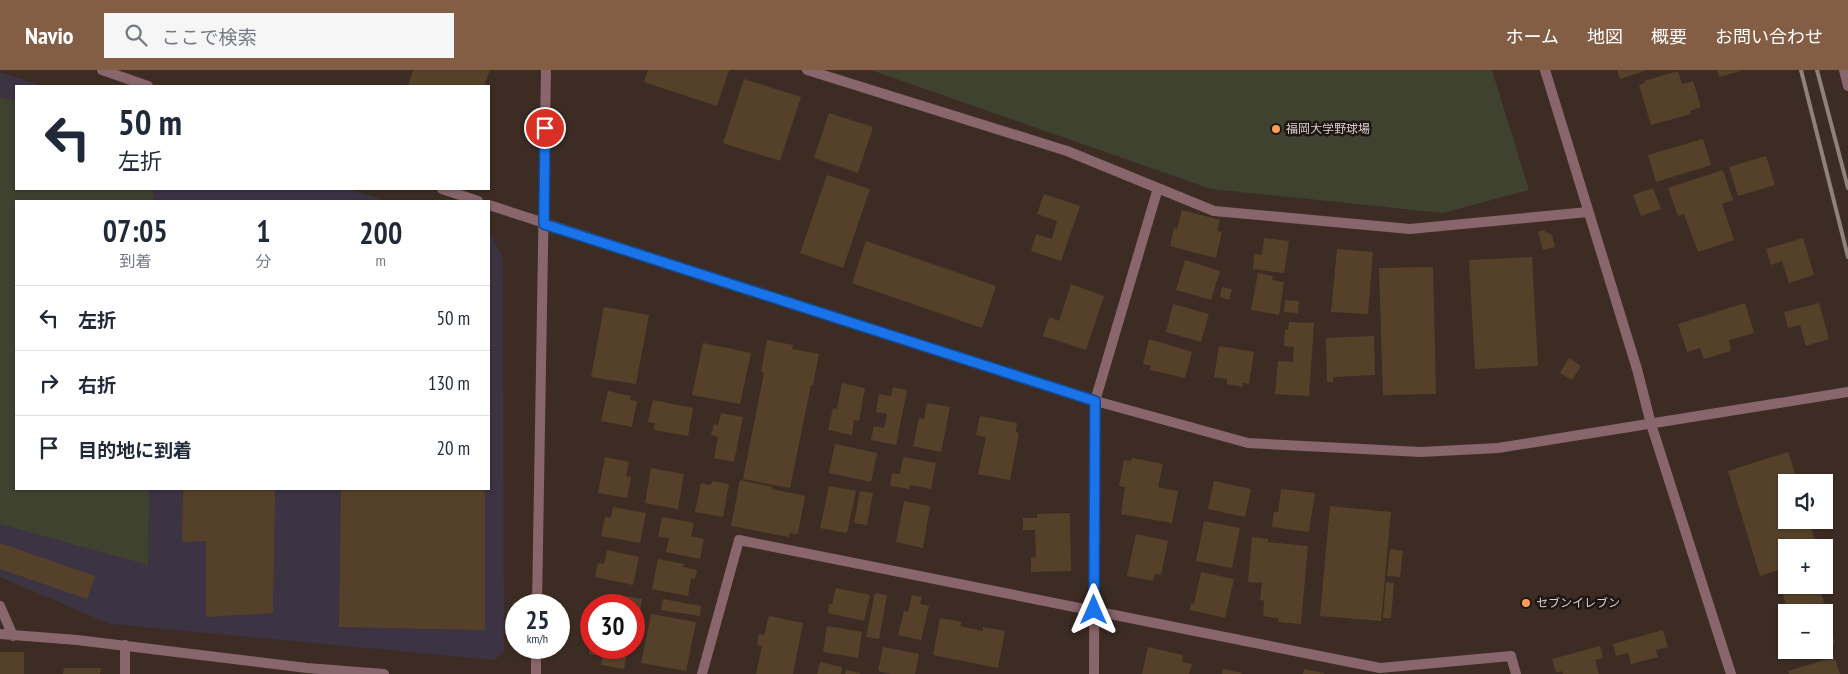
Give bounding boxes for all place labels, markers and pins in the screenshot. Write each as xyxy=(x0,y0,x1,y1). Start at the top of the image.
pin xyxy=(524,107,566,149)
place label: 福岡大学野球場 xyxy=(1286,121,1370,136)
marker: 福岡大学野球場 xyxy=(1270,123,1282,135)
place label: セブンイレブン xyxy=(1536,595,1620,610)
marker: セブンイレブン xyxy=(1520,597,1532,609)

